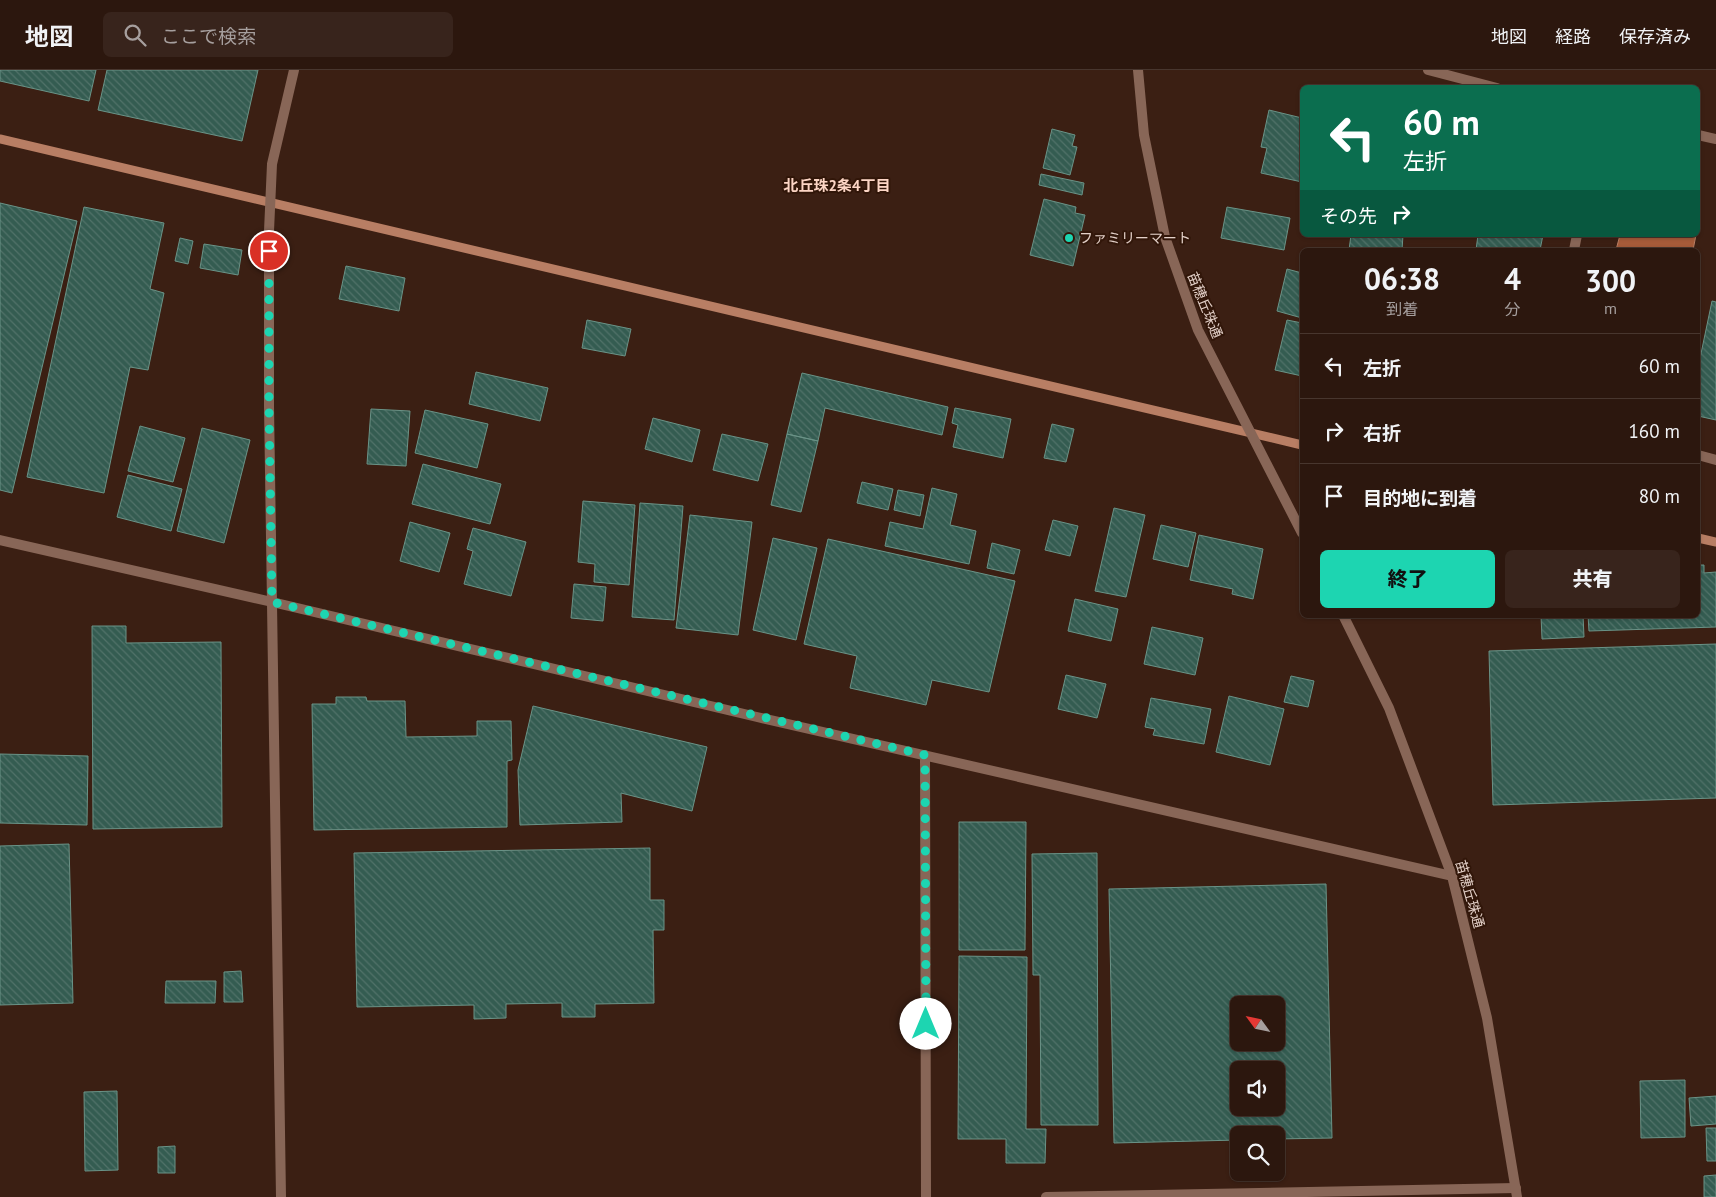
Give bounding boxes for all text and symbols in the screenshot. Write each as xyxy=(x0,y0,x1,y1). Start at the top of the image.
search box xyxy=(103,12,453,57)
text: 地図 xyxy=(25,21,73,52)
icon: search xyxy=(121,21,149,49)
text: ここで検索 xyxy=(161,24,256,48)
text: 地図 xyxy=(1491,25,1527,48)
text: 経路 xyxy=(1555,25,1591,48)
text: 保存済み xyxy=(1619,25,1691,48)
text: 60 m xyxy=(1403,99,1480,145)
icon: left xyxy=(1320,105,1385,170)
text: 左折 xyxy=(1403,147,1447,175)
district label: 北丘珠2条4丁目 xyxy=(783,176,891,195)
icon: right xyxy=(1387,200,1415,228)
text: その先 xyxy=(1320,204,1377,228)
place label: ファミリーマート xyxy=(1079,229,1191,247)
pin xyxy=(248,230,290,272)
marker: ファミリーマート xyxy=(1063,232,1075,244)
icon: arrive xyxy=(255,237,283,265)
text: 06:38 xyxy=(1364,259,1440,298)
text: 4 xyxy=(1504,259,1521,298)
text: 300 xyxy=(1585,261,1636,300)
street label: 苗穂丘珠通 xyxy=(1184,269,1226,341)
text: m xyxy=(1604,298,1617,318)
text: 到着 xyxy=(1386,299,1418,319)
text: 分 xyxy=(1505,299,1521,319)
icon: left xyxy=(1320,352,1348,380)
text: 60 m xyxy=(1639,354,1680,378)
text: 左折 xyxy=(1363,356,1401,380)
icon: right xyxy=(1320,417,1348,445)
text: 160 m xyxy=(1628,419,1680,443)
text: 右折 xyxy=(1363,421,1401,445)
icon: arrive xyxy=(1320,482,1348,510)
text: 80 m xyxy=(1639,484,1680,508)
text: 目的地に到着 xyxy=(1363,486,1477,510)
button: 終了 xyxy=(1320,550,1495,608)
button: 共有 xyxy=(1505,550,1680,608)
street label: 苗穂丘珠通 xyxy=(1452,858,1488,930)
north arrow xyxy=(1230,996,1285,1051)
map controls xyxy=(1230,996,1285,1181)
position arrow xyxy=(899,997,951,1049)
button: sound xyxy=(1230,1061,1285,1116)
button: search xyxy=(1230,1126,1285,1181)

